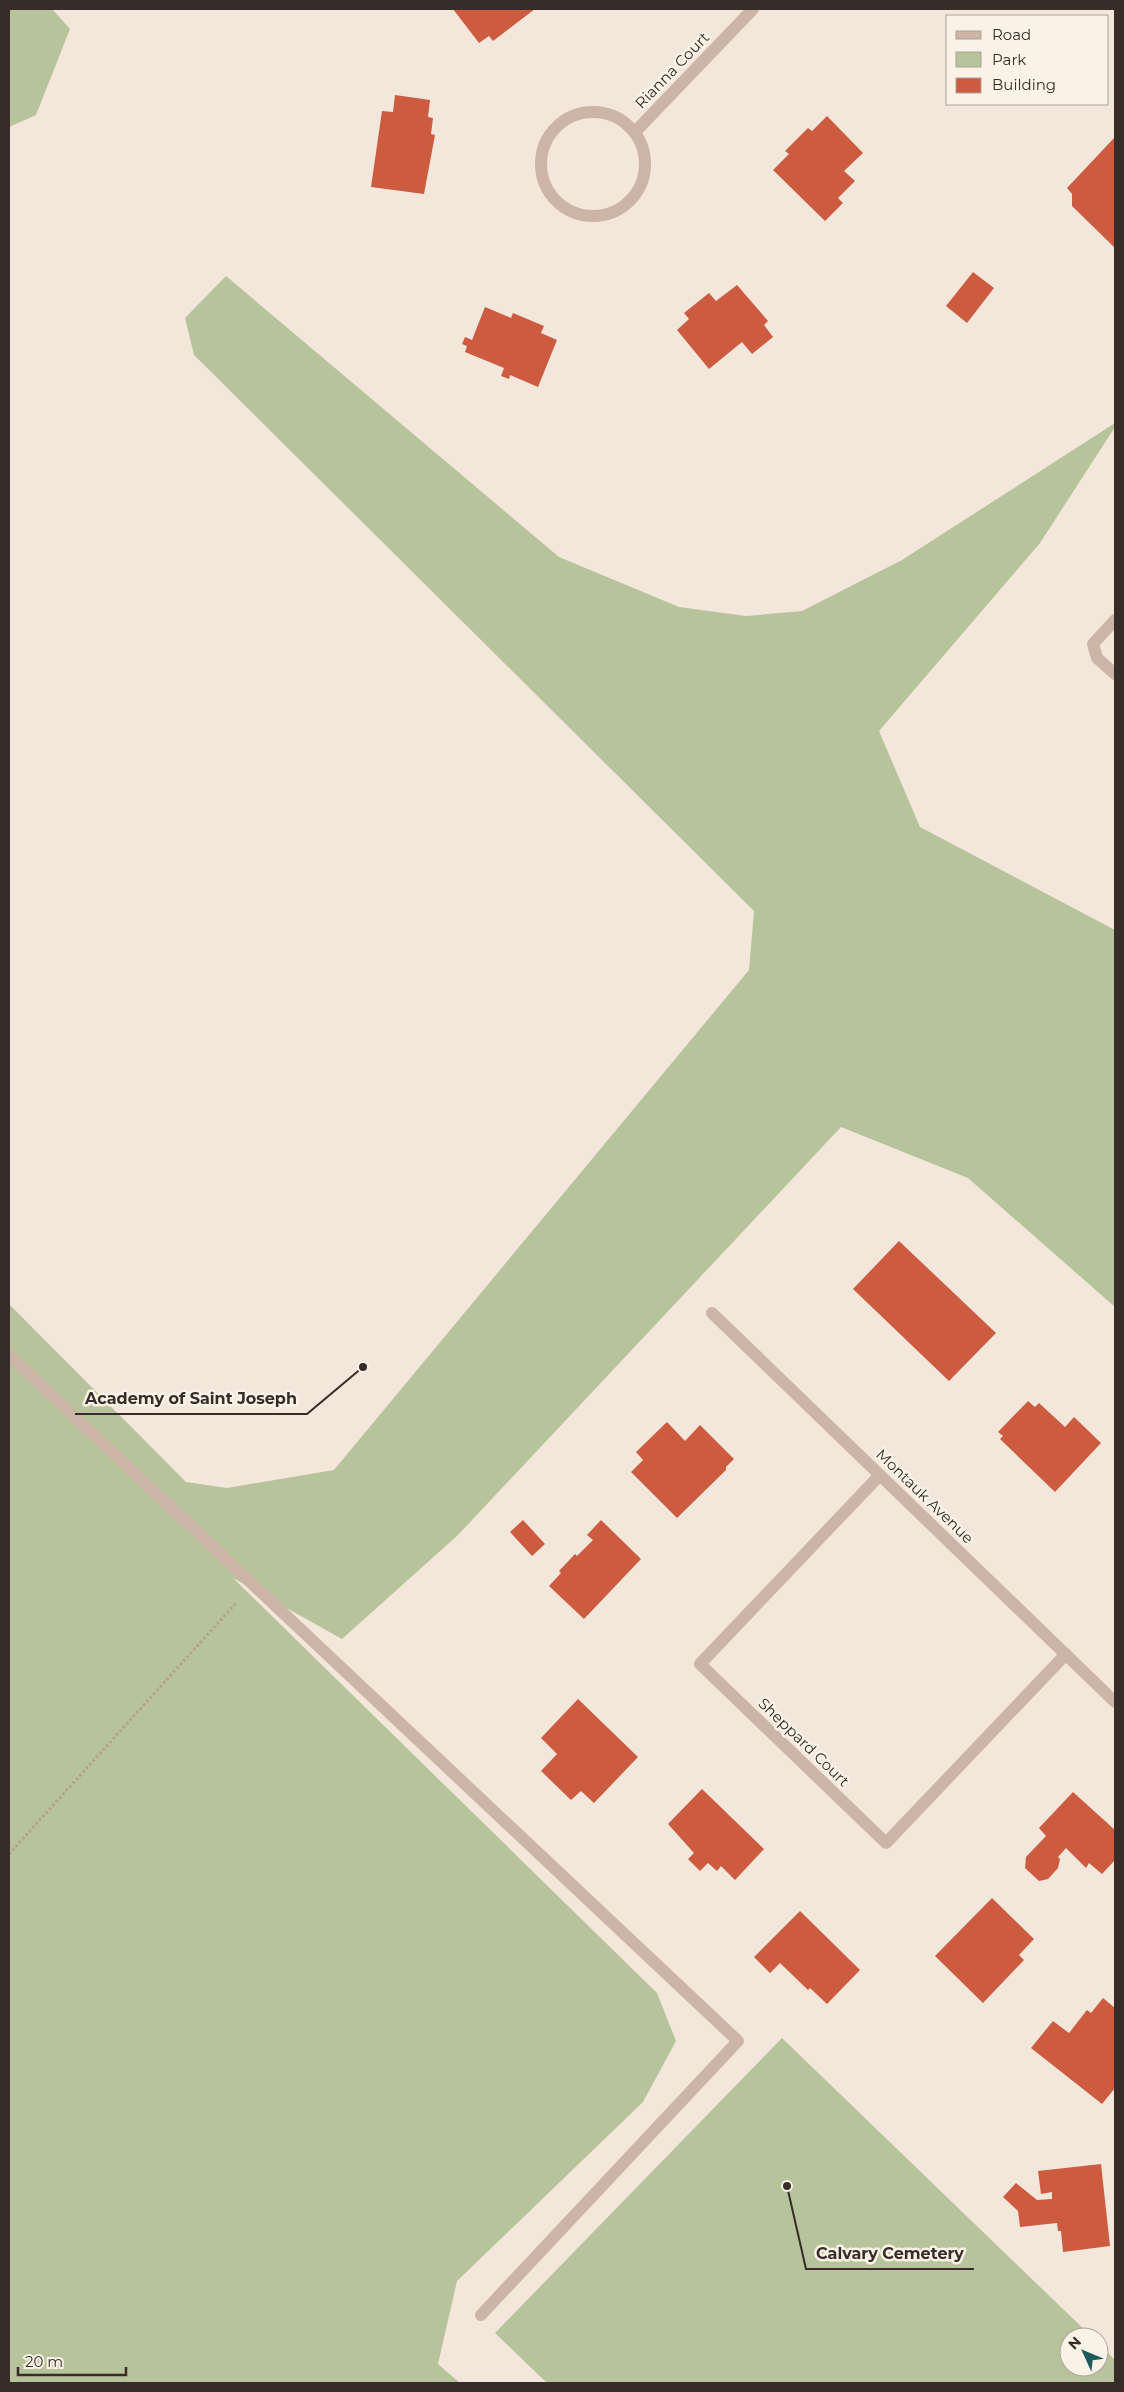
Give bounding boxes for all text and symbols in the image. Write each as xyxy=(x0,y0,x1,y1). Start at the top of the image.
legend xyxy=(946,15,1109,105)
text: Road xyxy=(992,25,1031,44)
street label: Rianna Court xyxy=(631,28,713,112)
text: Park xyxy=(992,50,1026,69)
text: Building xyxy=(992,75,1056,94)
callout: Academy of Saint Joseph xyxy=(75,1383,307,1414)
text: Academy of Saint Joseph xyxy=(84,1389,297,1408)
street label: Montauk Avenue xyxy=(872,1445,978,1547)
street label: Sheppard Court xyxy=(754,1694,854,1790)
callout: Calvary Cemetery xyxy=(806,2238,974,2269)
text: Calvary Cemetery xyxy=(816,2244,964,2263)
north arrow xyxy=(1059,2327,1109,2377)
text: N xyxy=(1064,2333,1085,2353)
scale bar xyxy=(18,2344,125,2376)
text: 20 m xyxy=(25,2352,63,2371)

